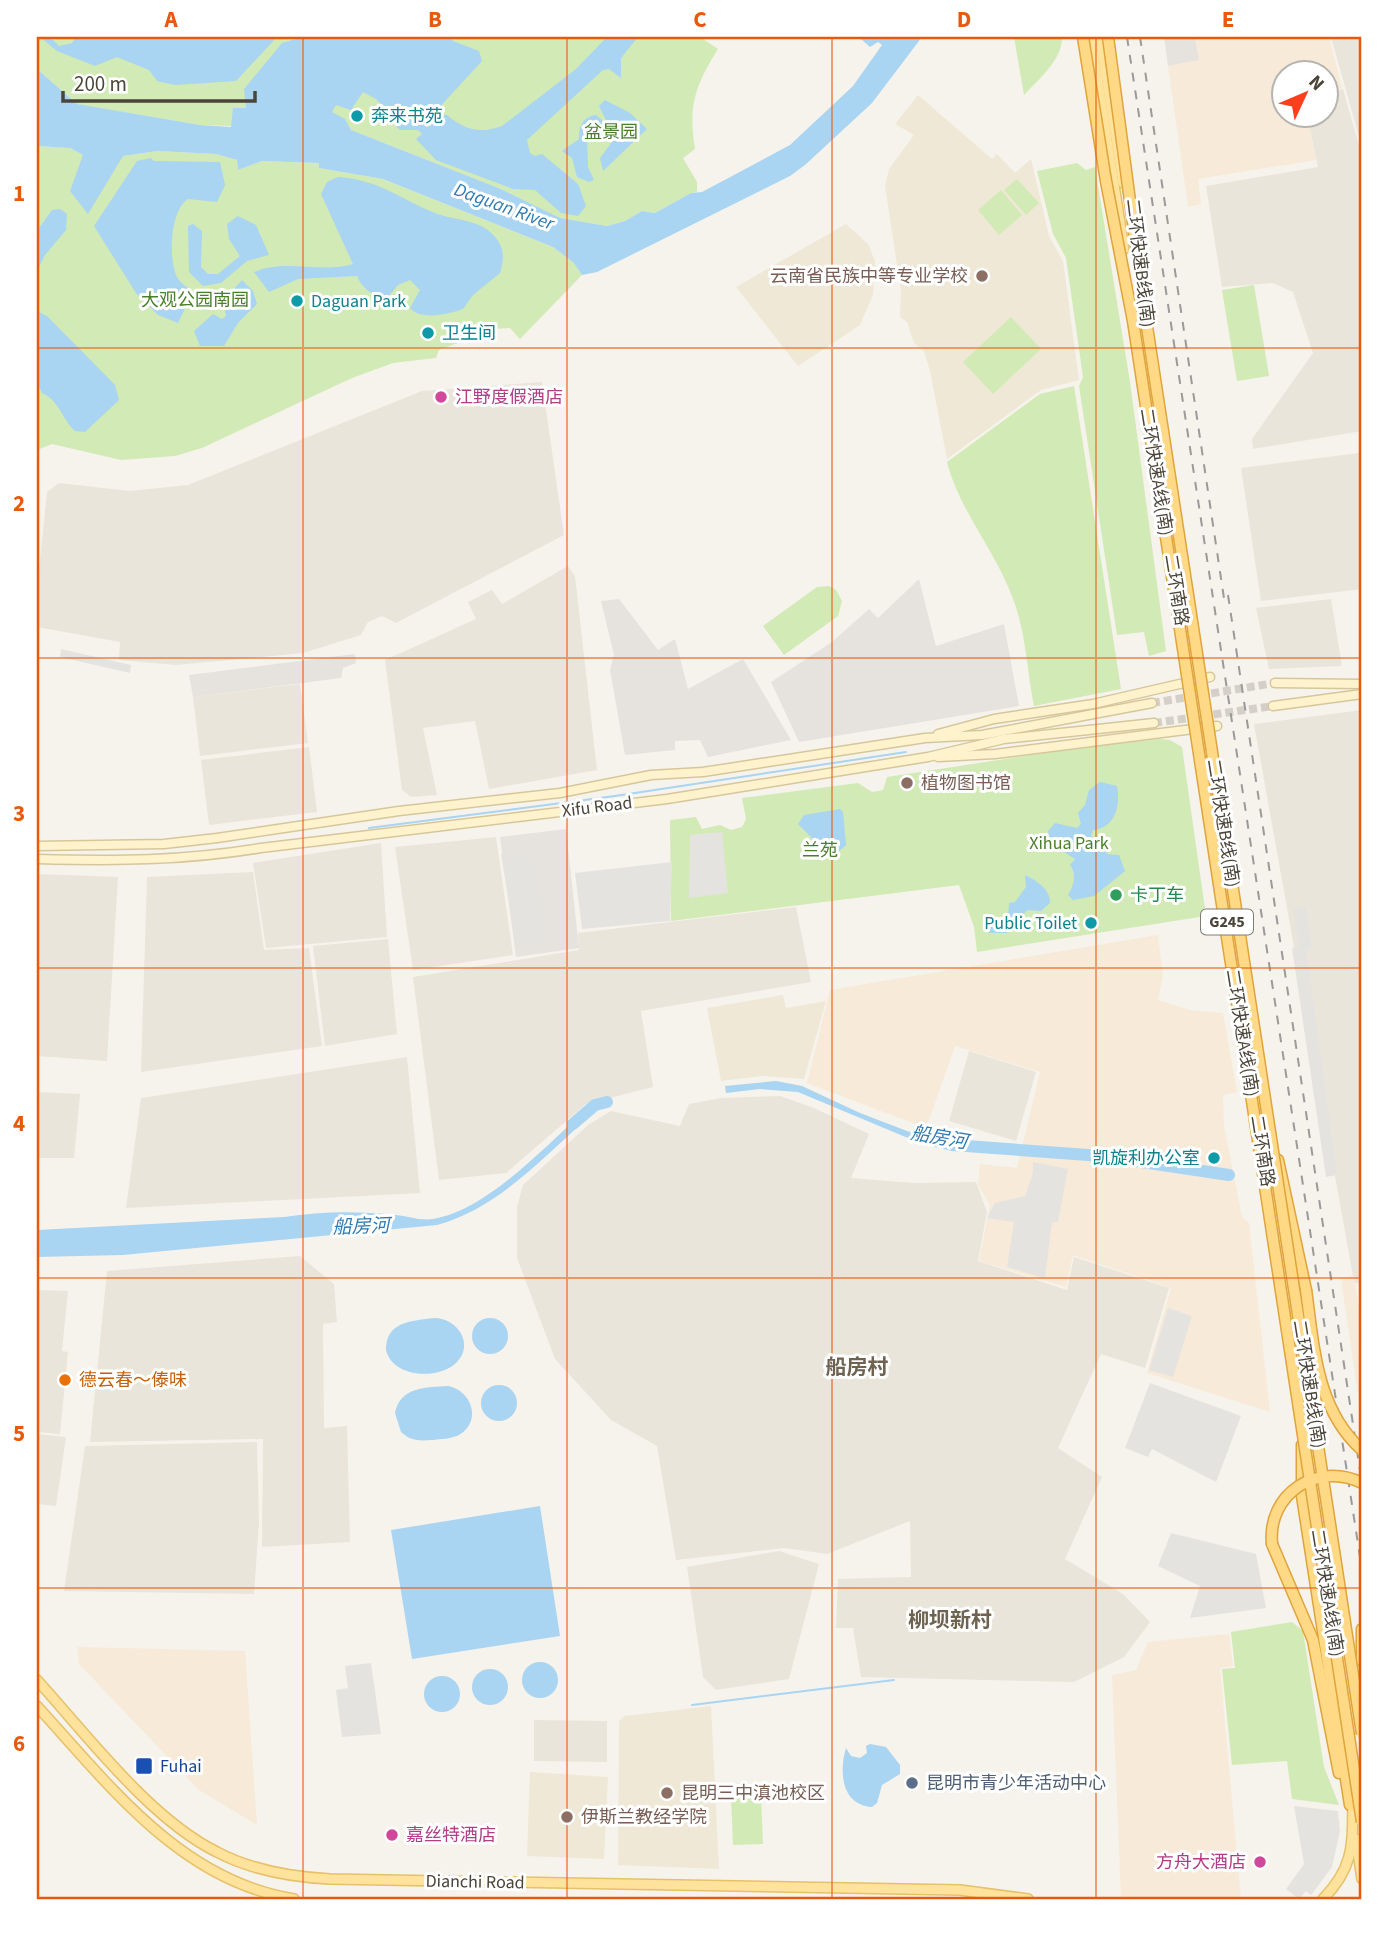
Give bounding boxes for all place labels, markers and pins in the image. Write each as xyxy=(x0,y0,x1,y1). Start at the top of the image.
place label: 奔来书苑 xyxy=(371,104,443,129)
marker: 奔来书苑 xyxy=(349,108,365,124)
place label: 云南省民族中等专业学校 xyxy=(770,264,968,289)
marker: 云南省民族中等专业学校 xyxy=(974,268,990,284)
place label: Daguan Park xyxy=(311,289,406,314)
marker: Daguan Park xyxy=(289,293,305,309)
place label: 卫生间 xyxy=(442,321,496,346)
marker: 卫生间 xyxy=(420,325,436,341)
place label: 江野度假酒店 xyxy=(455,385,563,410)
marker: 江野度假酒店 xyxy=(433,389,449,405)
place label: 植物图书馆 xyxy=(921,771,1011,796)
marker: 植物图书馆 xyxy=(899,775,915,791)
place label: 卡丁车 xyxy=(1130,883,1184,908)
marker: 卡丁车 xyxy=(1108,887,1124,903)
place label: Public Toilet xyxy=(984,911,1077,936)
marker: Public Toilet xyxy=(1083,915,1099,931)
place label: 凯旋利办公室 xyxy=(1092,1146,1200,1171)
marker: 凯旋利办公室 xyxy=(1206,1150,1222,1166)
place label: 德云春～傣味 xyxy=(79,1368,187,1393)
marker: 德云春～傣味 xyxy=(57,1372,73,1388)
place label: Fuhai xyxy=(160,1754,202,1779)
marker: Fuhai xyxy=(134,1756,154,1776)
place label: 昆明市青少年活动中心 xyxy=(926,1771,1106,1796)
marker: 昆明市青少年活动中心 xyxy=(904,1775,920,1791)
place label: 昆明三中滇池校区 xyxy=(681,1781,825,1806)
marker: 昆明三中滇池校区 xyxy=(659,1785,675,1801)
place label: 伊斯兰教经学院 xyxy=(581,1805,707,1830)
marker: 伊斯兰教经学院 xyxy=(559,1809,575,1825)
place label: 嘉丝特酒店 xyxy=(406,1823,496,1848)
marker: 嘉丝特酒店 xyxy=(384,1827,400,1843)
place label: 方舟大酒店 xyxy=(1156,1850,1246,1875)
marker: 方舟大酒店 xyxy=(1252,1854,1268,1870)

